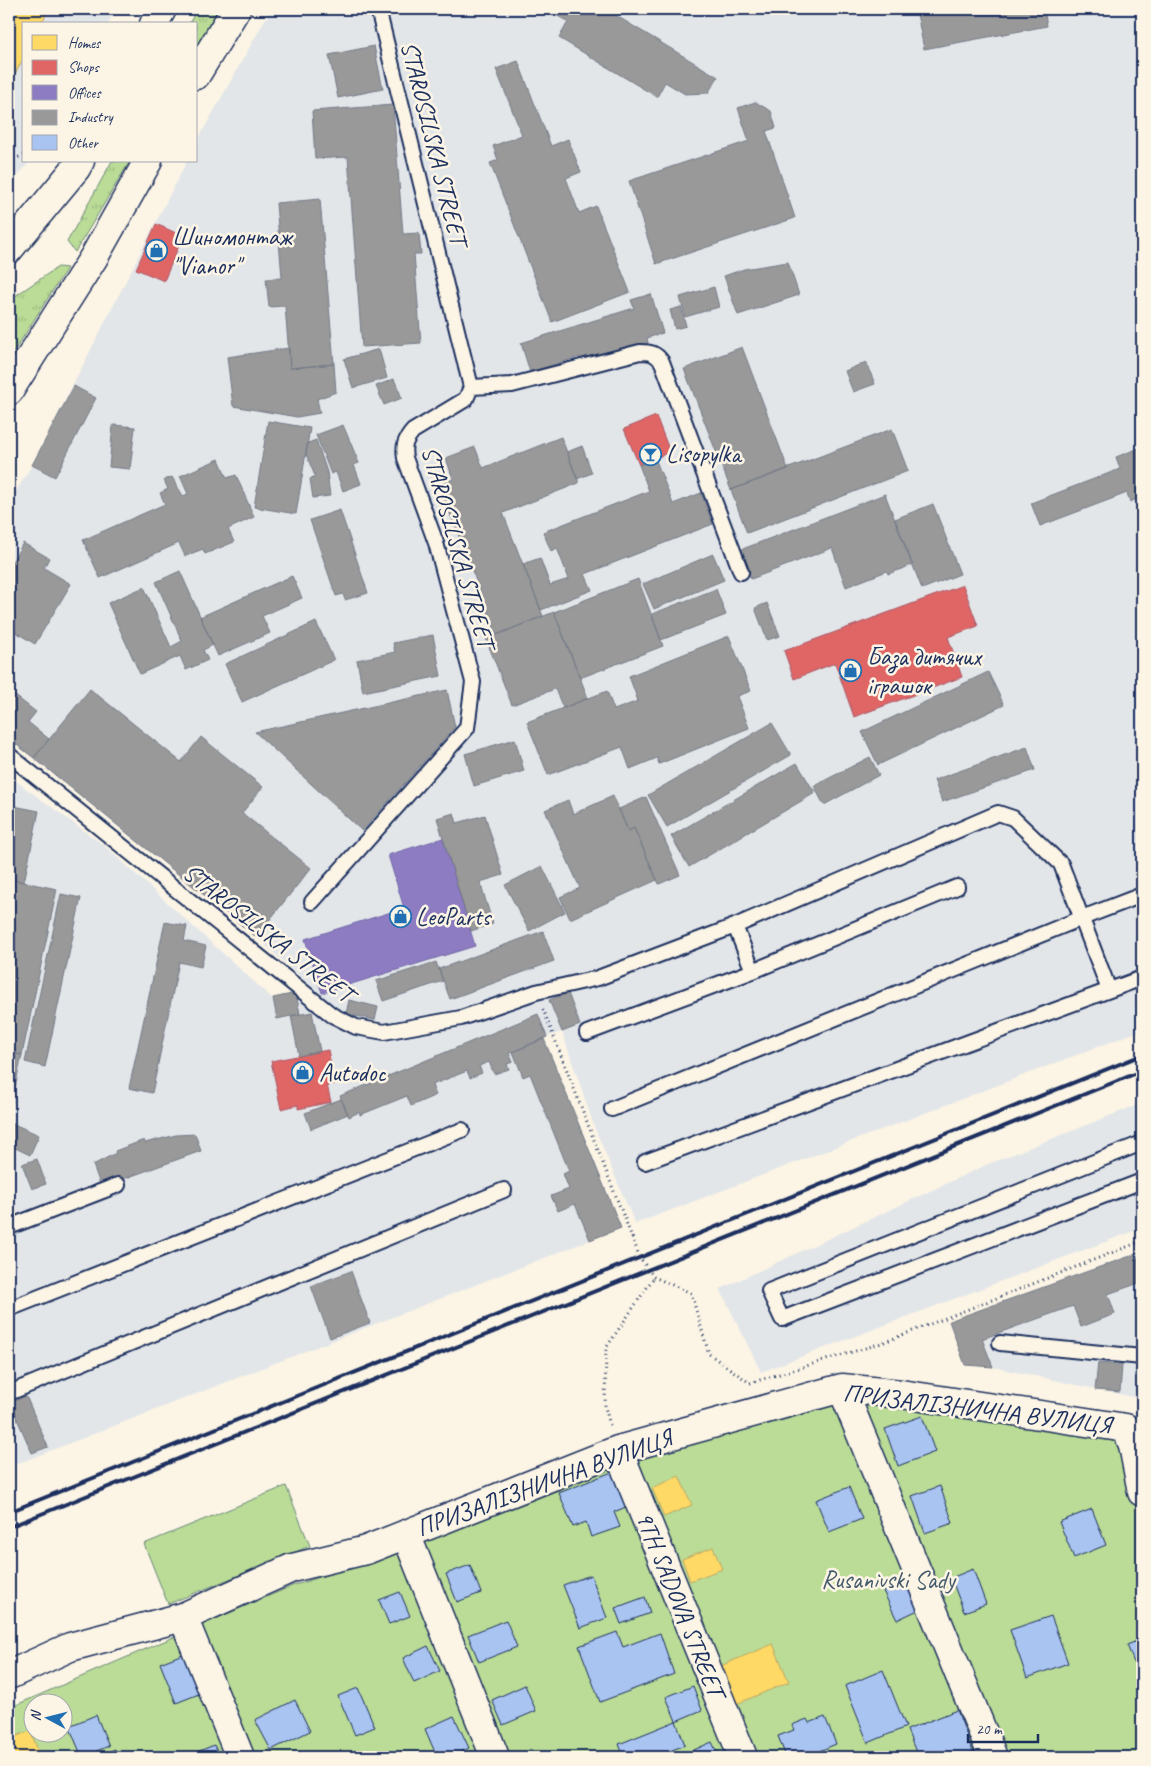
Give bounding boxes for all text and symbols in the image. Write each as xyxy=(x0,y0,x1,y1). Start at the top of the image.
legend xyxy=(22,22,198,162)
text: Homes xyxy=(68,34,102,53)
street label: STAROSILSKA STREET xyxy=(393,38,476,254)
text: Shops xyxy=(68,58,101,77)
text: Offices xyxy=(68,84,102,103)
text: Industry xyxy=(68,108,115,127)
text: Other xyxy=(68,134,99,153)
place label: Шиномонтаж "Vianor" xyxy=(172,221,294,282)
shop icon: Шиномонтаж "Vianor" xyxy=(144,239,168,263)
place label: Lisopylka xyxy=(666,438,743,470)
bar icon: Lisopylka xyxy=(638,442,662,466)
street label: STAROSILSKA STREET xyxy=(414,443,504,658)
place label: База дитячих іграшок xyxy=(867,641,984,702)
shop icon: База дитячих іграшок xyxy=(839,659,863,683)
street label: STAROSILSKA STREET xyxy=(176,856,365,1014)
place label: LeoParts xyxy=(416,901,493,933)
shop icon: LeoParts xyxy=(388,905,412,929)
place label: Autodoc xyxy=(319,1057,386,1089)
shop icon: Autodoc xyxy=(291,1061,315,1085)
street label: ПРИЗАЛІЗНИЧНА ВУЛИЦЯ xyxy=(842,1377,1117,1442)
street label: ПРИЗАЛІЗНИЧНА ВУЛИЦЯ xyxy=(412,1421,680,1544)
street label: 9TH SADOVA STREET xyxy=(628,1507,734,1707)
park label: Rusanivski Sady xyxy=(821,1564,957,1596)
north arrow xyxy=(22,1694,72,1744)
text: N xyxy=(27,1709,45,1722)
scale bar xyxy=(968,1711,1038,1743)
text: 20 m xyxy=(976,1720,1003,1739)

